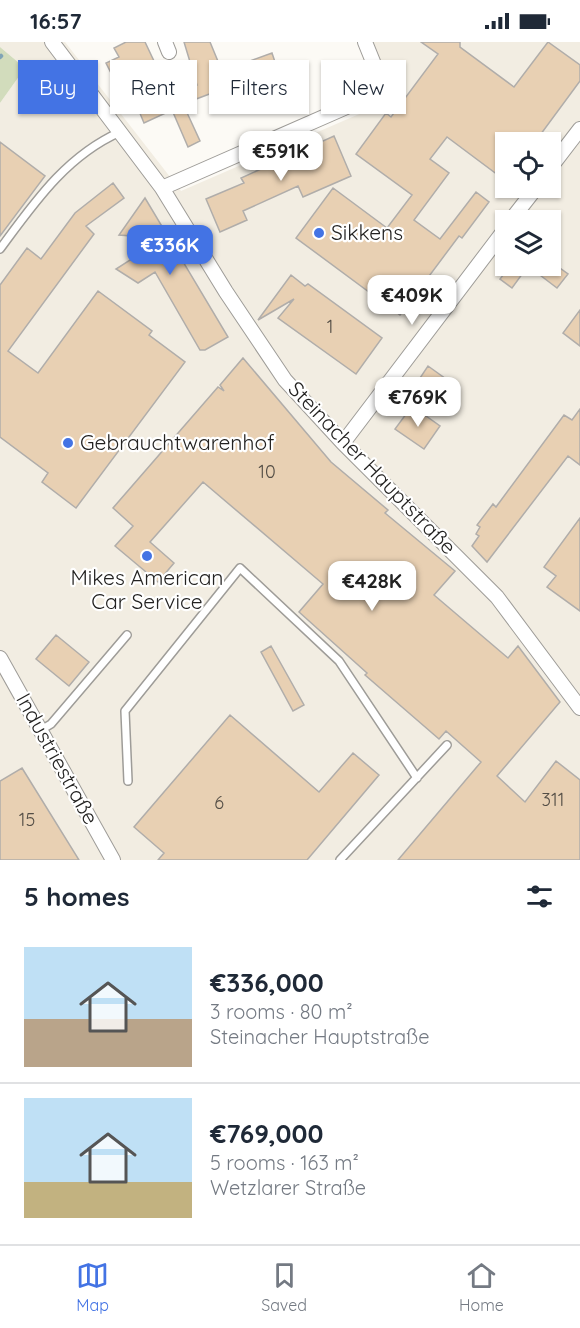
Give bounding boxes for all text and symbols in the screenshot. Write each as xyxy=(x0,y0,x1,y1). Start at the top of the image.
text: 16:57 xyxy=(30,7,81,35)
chip: Buy xyxy=(18,60,98,114)
chip: Rent xyxy=(110,60,197,114)
chip: Filters xyxy=(209,60,309,114)
chip: New xyxy=(321,60,406,114)
pin: €591K xyxy=(239,131,323,182)
map controls xyxy=(495,132,561,276)
button: locate xyxy=(495,132,561,198)
text: €591K xyxy=(253,138,309,163)
button: layers xyxy=(495,210,561,276)
place label: Sikkens xyxy=(331,219,403,245)
pin: €336K xyxy=(128,225,212,276)
marker: Sikkens xyxy=(312,226,326,240)
text: €336K xyxy=(141,232,199,257)
pin: €409K xyxy=(370,275,454,326)
text: €409K xyxy=(381,282,443,307)
house number: 1 xyxy=(327,315,333,338)
street label: Steinacher Hauptstraße xyxy=(283,375,462,559)
pin: €769K xyxy=(376,377,460,428)
text: €769K xyxy=(389,384,447,409)
place label: Gebrauchtwarenhof xyxy=(80,429,275,455)
marker: Gebrauchtwarenhof xyxy=(61,436,75,450)
house number: 10 xyxy=(258,460,276,483)
marker: Mikes American Car Service xyxy=(140,549,154,563)
pin: €428K xyxy=(330,561,414,612)
place label: Mikes American Car Service xyxy=(70,564,224,614)
text: €428K xyxy=(342,568,402,593)
street label: Industriestraße xyxy=(11,688,105,829)
house number: 311 xyxy=(542,788,564,811)
house number: 6 xyxy=(214,791,224,814)
house number: 15 xyxy=(19,808,35,831)
text: 5 homes xyxy=(24,880,130,913)
icon: filters xyxy=(523,880,556,913)
text: €336,000 xyxy=(210,966,324,999)
icon: home xyxy=(72,971,144,1043)
text: 3 rooms · 80 m² xyxy=(210,999,353,1024)
text: Steinacher Hauptstraße xyxy=(210,1024,430,1049)
text: €769,000 xyxy=(210,1117,323,1150)
icon: home xyxy=(72,1122,144,1194)
text: 5 rooms · 163 m² xyxy=(210,1150,359,1175)
text: Wetzlarer Straße xyxy=(210,1175,366,1200)
tab: Map xyxy=(76,1259,109,1315)
tab: Saved xyxy=(261,1259,307,1315)
tab: Home xyxy=(459,1259,504,1315)

